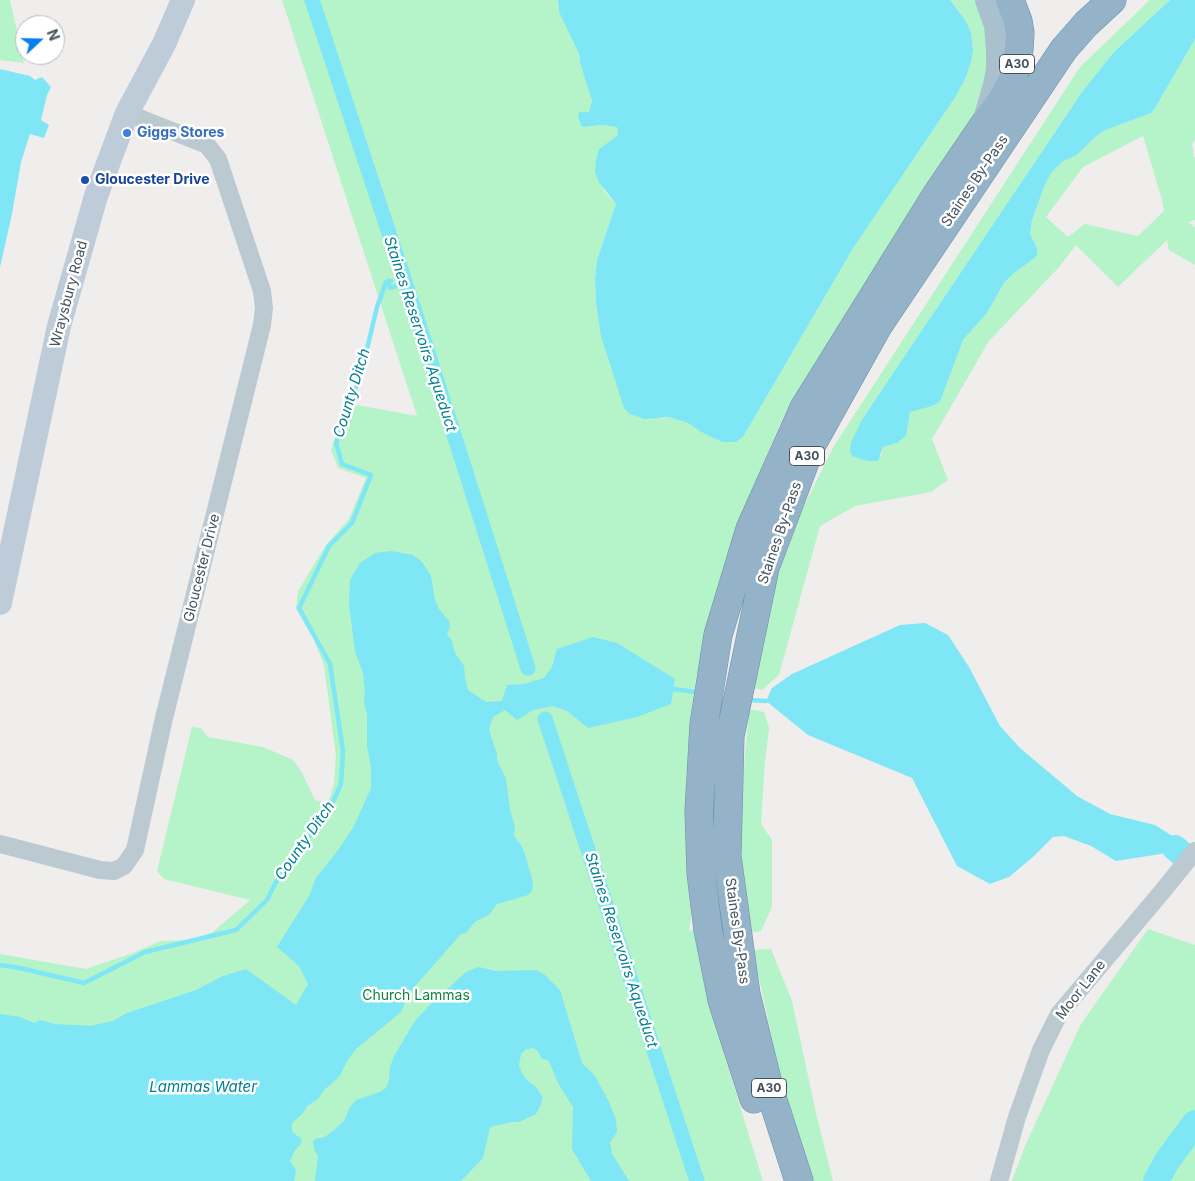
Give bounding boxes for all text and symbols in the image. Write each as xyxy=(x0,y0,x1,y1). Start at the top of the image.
north arrow xyxy=(15,15,65,65)
text: N xyxy=(44,27,63,43)
road number: A30 xyxy=(1000,54,1034,74)
place label: Giggs Stores xyxy=(137,125,224,141)
marker: Giggs Stores xyxy=(121,127,133,139)
street label: Staines By-Pass xyxy=(938,132,1012,230)
place label: Gloucester Drive xyxy=(95,172,210,188)
marker: Gloucester Drive xyxy=(79,174,91,186)
water label: Staines Reservoirs Aqueduct xyxy=(380,234,460,434)
street label: Wraysbury Road xyxy=(47,239,91,349)
water label: County Ditch xyxy=(330,346,374,440)
road number: A30 xyxy=(790,446,824,466)
street label: Staines By-Pass xyxy=(755,480,805,586)
street label: Gloucester Drive xyxy=(180,512,224,624)
water label: County Ditch xyxy=(271,798,339,884)
water label: Staines Reservoirs Aqueduct xyxy=(581,850,661,1050)
street label: Staines By-Pass xyxy=(721,877,753,985)
street label: Moor Lane xyxy=(1053,957,1109,1023)
park label: Church Lammas xyxy=(362,988,470,1004)
water label: Lammas Water xyxy=(149,1078,257,1096)
road number: A30 xyxy=(752,1078,786,1098)

